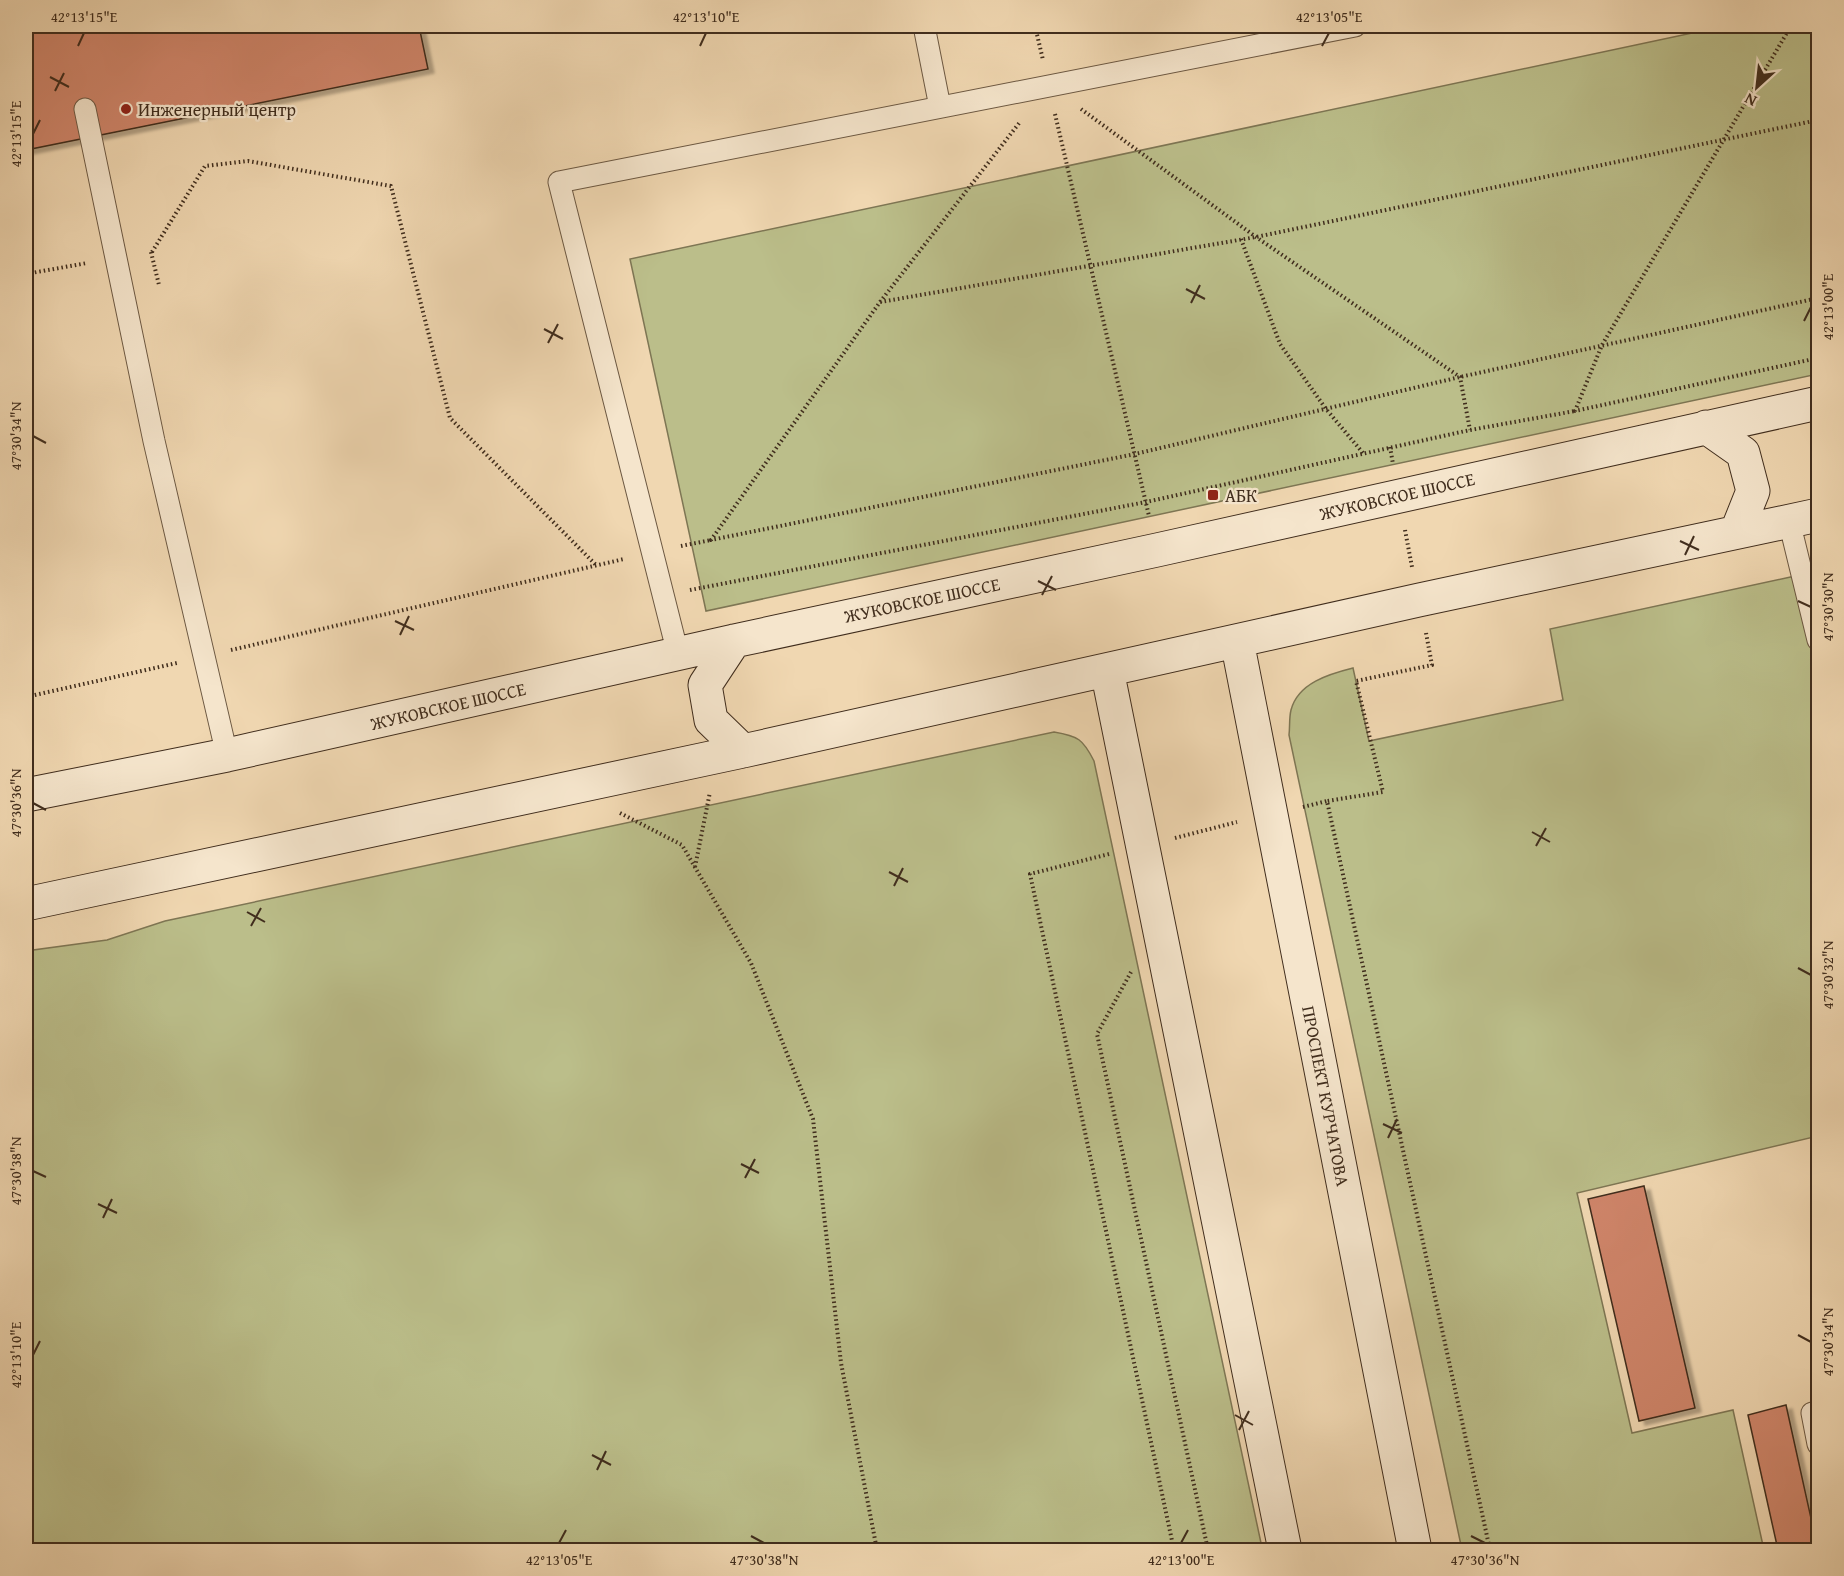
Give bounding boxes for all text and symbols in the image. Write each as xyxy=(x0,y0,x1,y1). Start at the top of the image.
text: 42°13'15"E xyxy=(51,6,118,27)
text: 42°13'10"E xyxy=(673,6,740,27)
text: 42°13'05"E xyxy=(1296,6,1363,27)
north arrow xyxy=(1727,57,1787,117)
text: N xyxy=(1740,87,1760,113)
place label: Инженерный центр xyxy=(138,96,296,123)
text: 42°13'15"E xyxy=(5,100,26,167)
marker: Инженерный центр xyxy=(119,102,133,116)
text: 42°13'00"E xyxy=(1817,273,1838,340)
text: 47°30'34"N xyxy=(5,401,26,470)
street label: ЖУКОВСКОЕ ШОССЕ xyxy=(1316,465,1477,527)
place label: АБК xyxy=(1225,482,1257,509)
marker: АБК xyxy=(1206,488,1220,502)
street label: ЖУКОВСКОЕ ШОССЕ xyxy=(841,570,1002,630)
text: 47°30'30"N xyxy=(1817,572,1838,641)
street label: ЖУКОВСКОЕ ШОССЕ xyxy=(367,675,528,737)
text: 47°30'36"N xyxy=(5,768,26,837)
text: 47°30'32"N xyxy=(1817,940,1838,1009)
street label: ПРОСПЕКТ КУРЧАТОВА xyxy=(1295,1003,1357,1189)
text: 47°30'38"N xyxy=(5,1136,26,1205)
text: 47°30'34"N xyxy=(1817,1307,1838,1376)
text: 42°13'10"E xyxy=(5,1321,26,1388)
text: 42°13'05"E xyxy=(526,1549,593,1570)
text: 47°30'38"N xyxy=(730,1549,799,1570)
text: 42°13'00"E xyxy=(1148,1549,1215,1570)
text: 47°30'36"N xyxy=(1451,1549,1520,1570)

